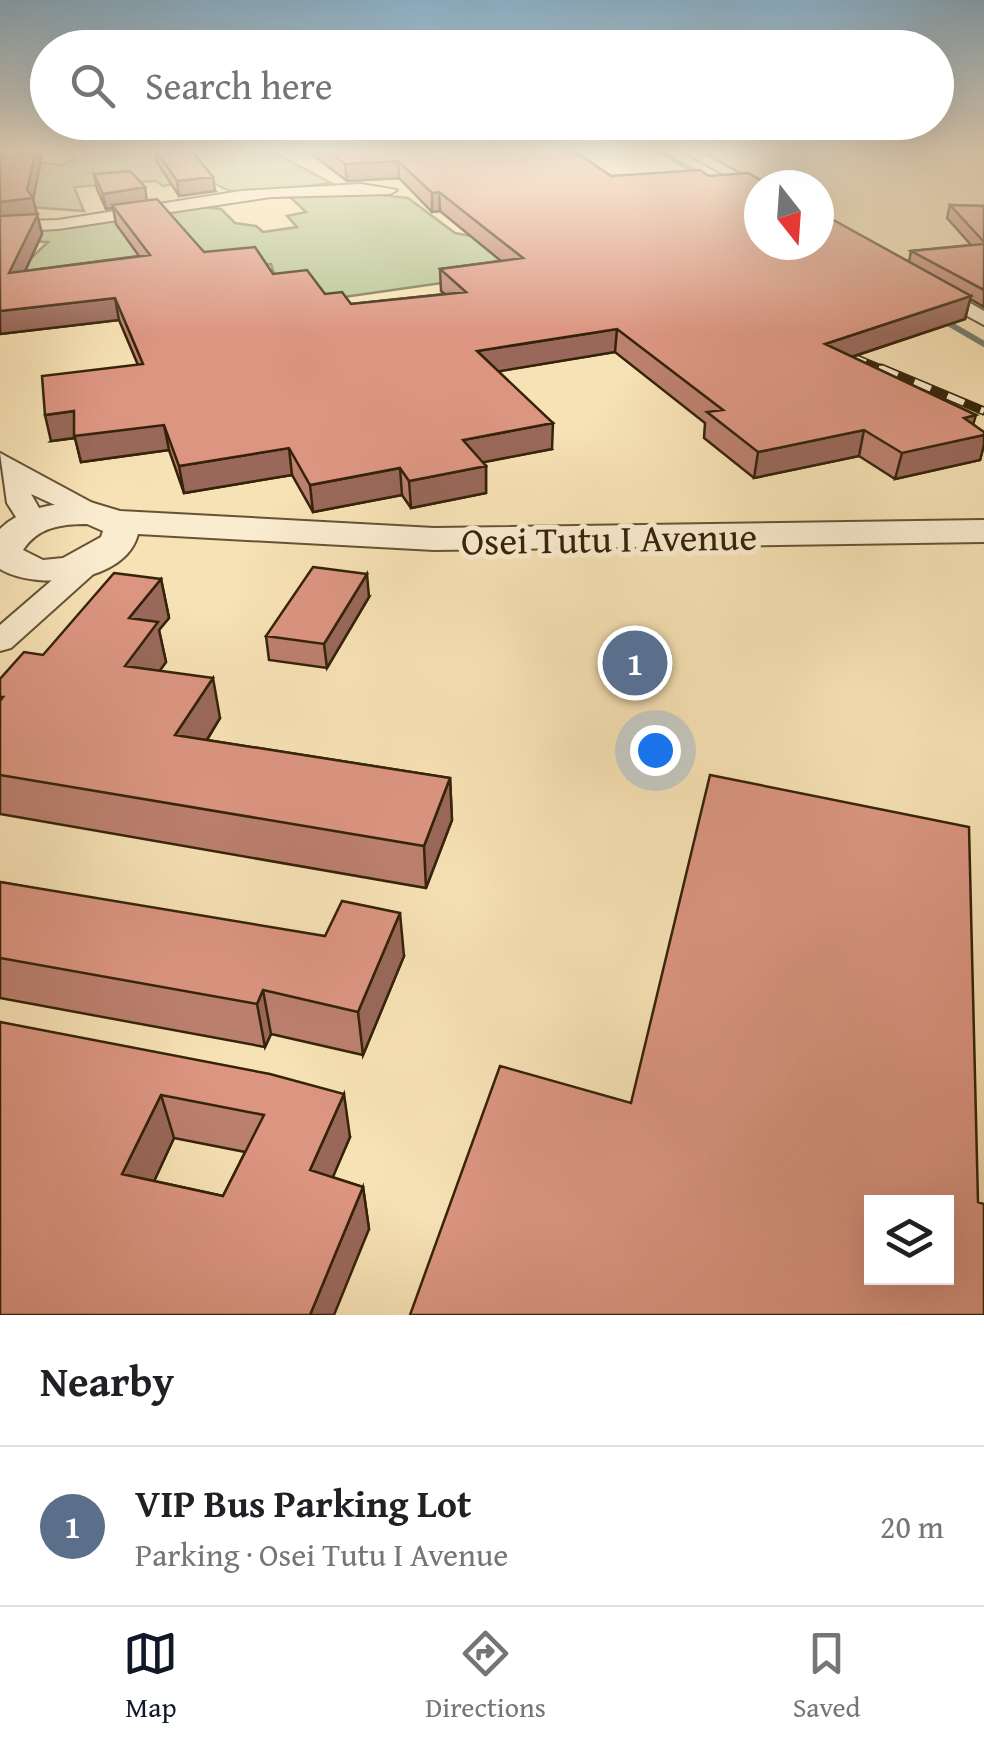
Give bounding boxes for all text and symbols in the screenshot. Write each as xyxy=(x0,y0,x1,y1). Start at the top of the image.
search box xyxy=(30,30,954,140)
text: Search here xyxy=(145,57,333,113)
icon: search xyxy=(65,58,120,113)
north arrow xyxy=(744,170,834,260)
street label: Osei Tutu I Avenue xyxy=(461,507,757,569)
pin: 1 xyxy=(602,626,668,700)
your location xyxy=(630,725,681,776)
map controls xyxy=(864,1195,954,1285)
button: layers xyxy=(864,1195,954,1285)
text: Nearby xyxy=(40,1350,174,1411)
text: VIP Bus Parking Lot xyxy=(135,1475,471,1531)
text: 1 xyxy=(64,1503,81,1550)
text: 20 m xyxy=(880,1503,944,1550)
text: Parking · Osei Tutu I Avenue xyxy=(135,1531,508,1578)
tab: Map xyxy=(123,1626,178,1727)
tab: Directions xyxy=(425,1626,546,1727)
tab: Saved xyxy=(793,1626,861,1727)

